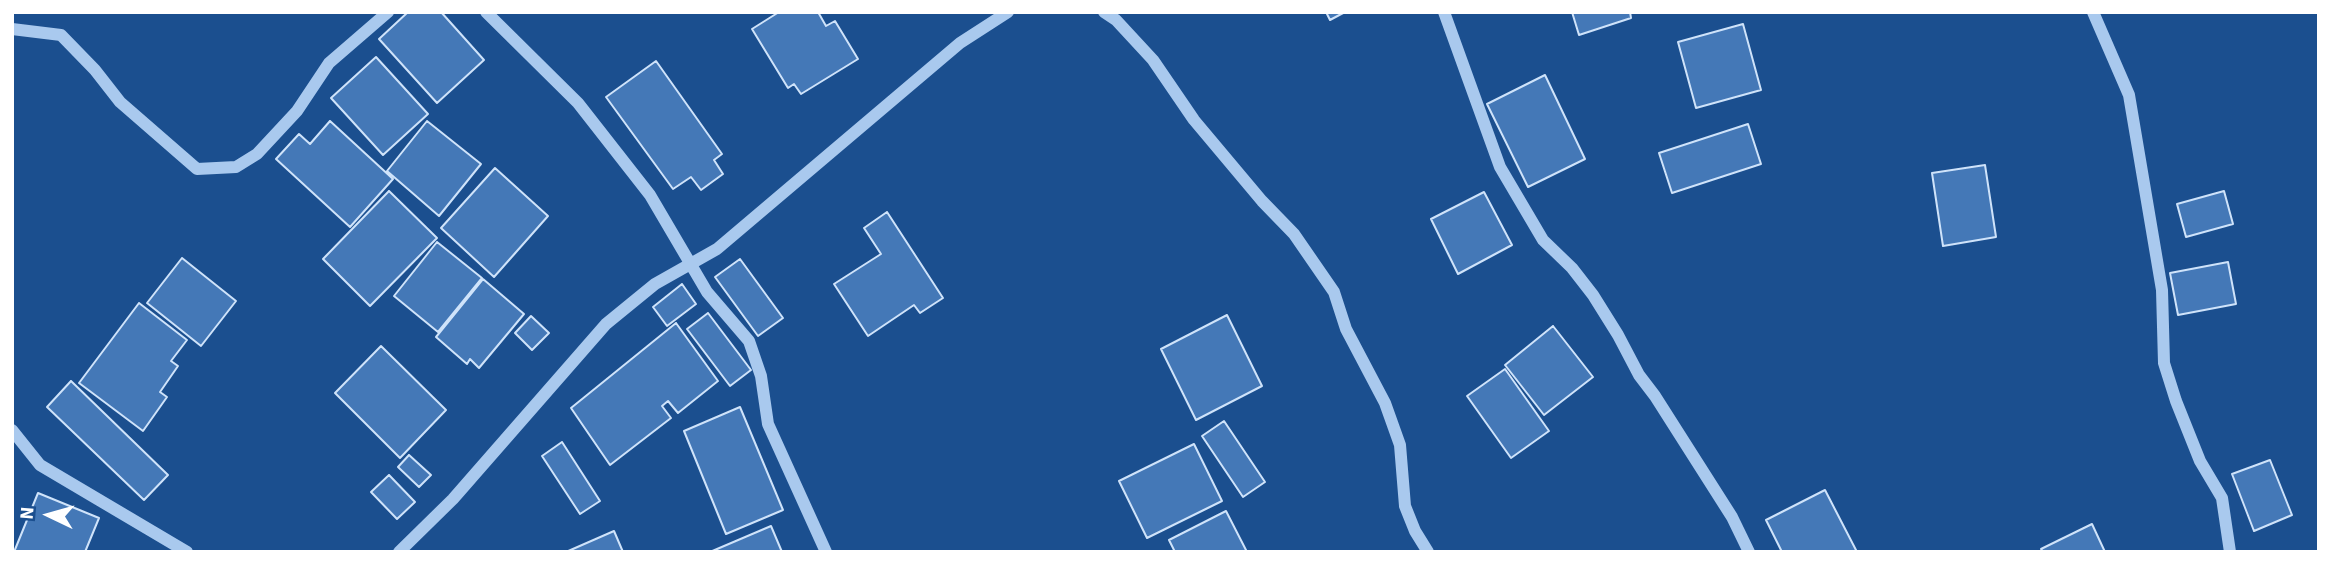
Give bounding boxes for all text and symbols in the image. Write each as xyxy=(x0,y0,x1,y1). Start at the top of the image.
north arrow xyxy=(14,480,84,550)
text: N xyxy=(14,506,42,521)

